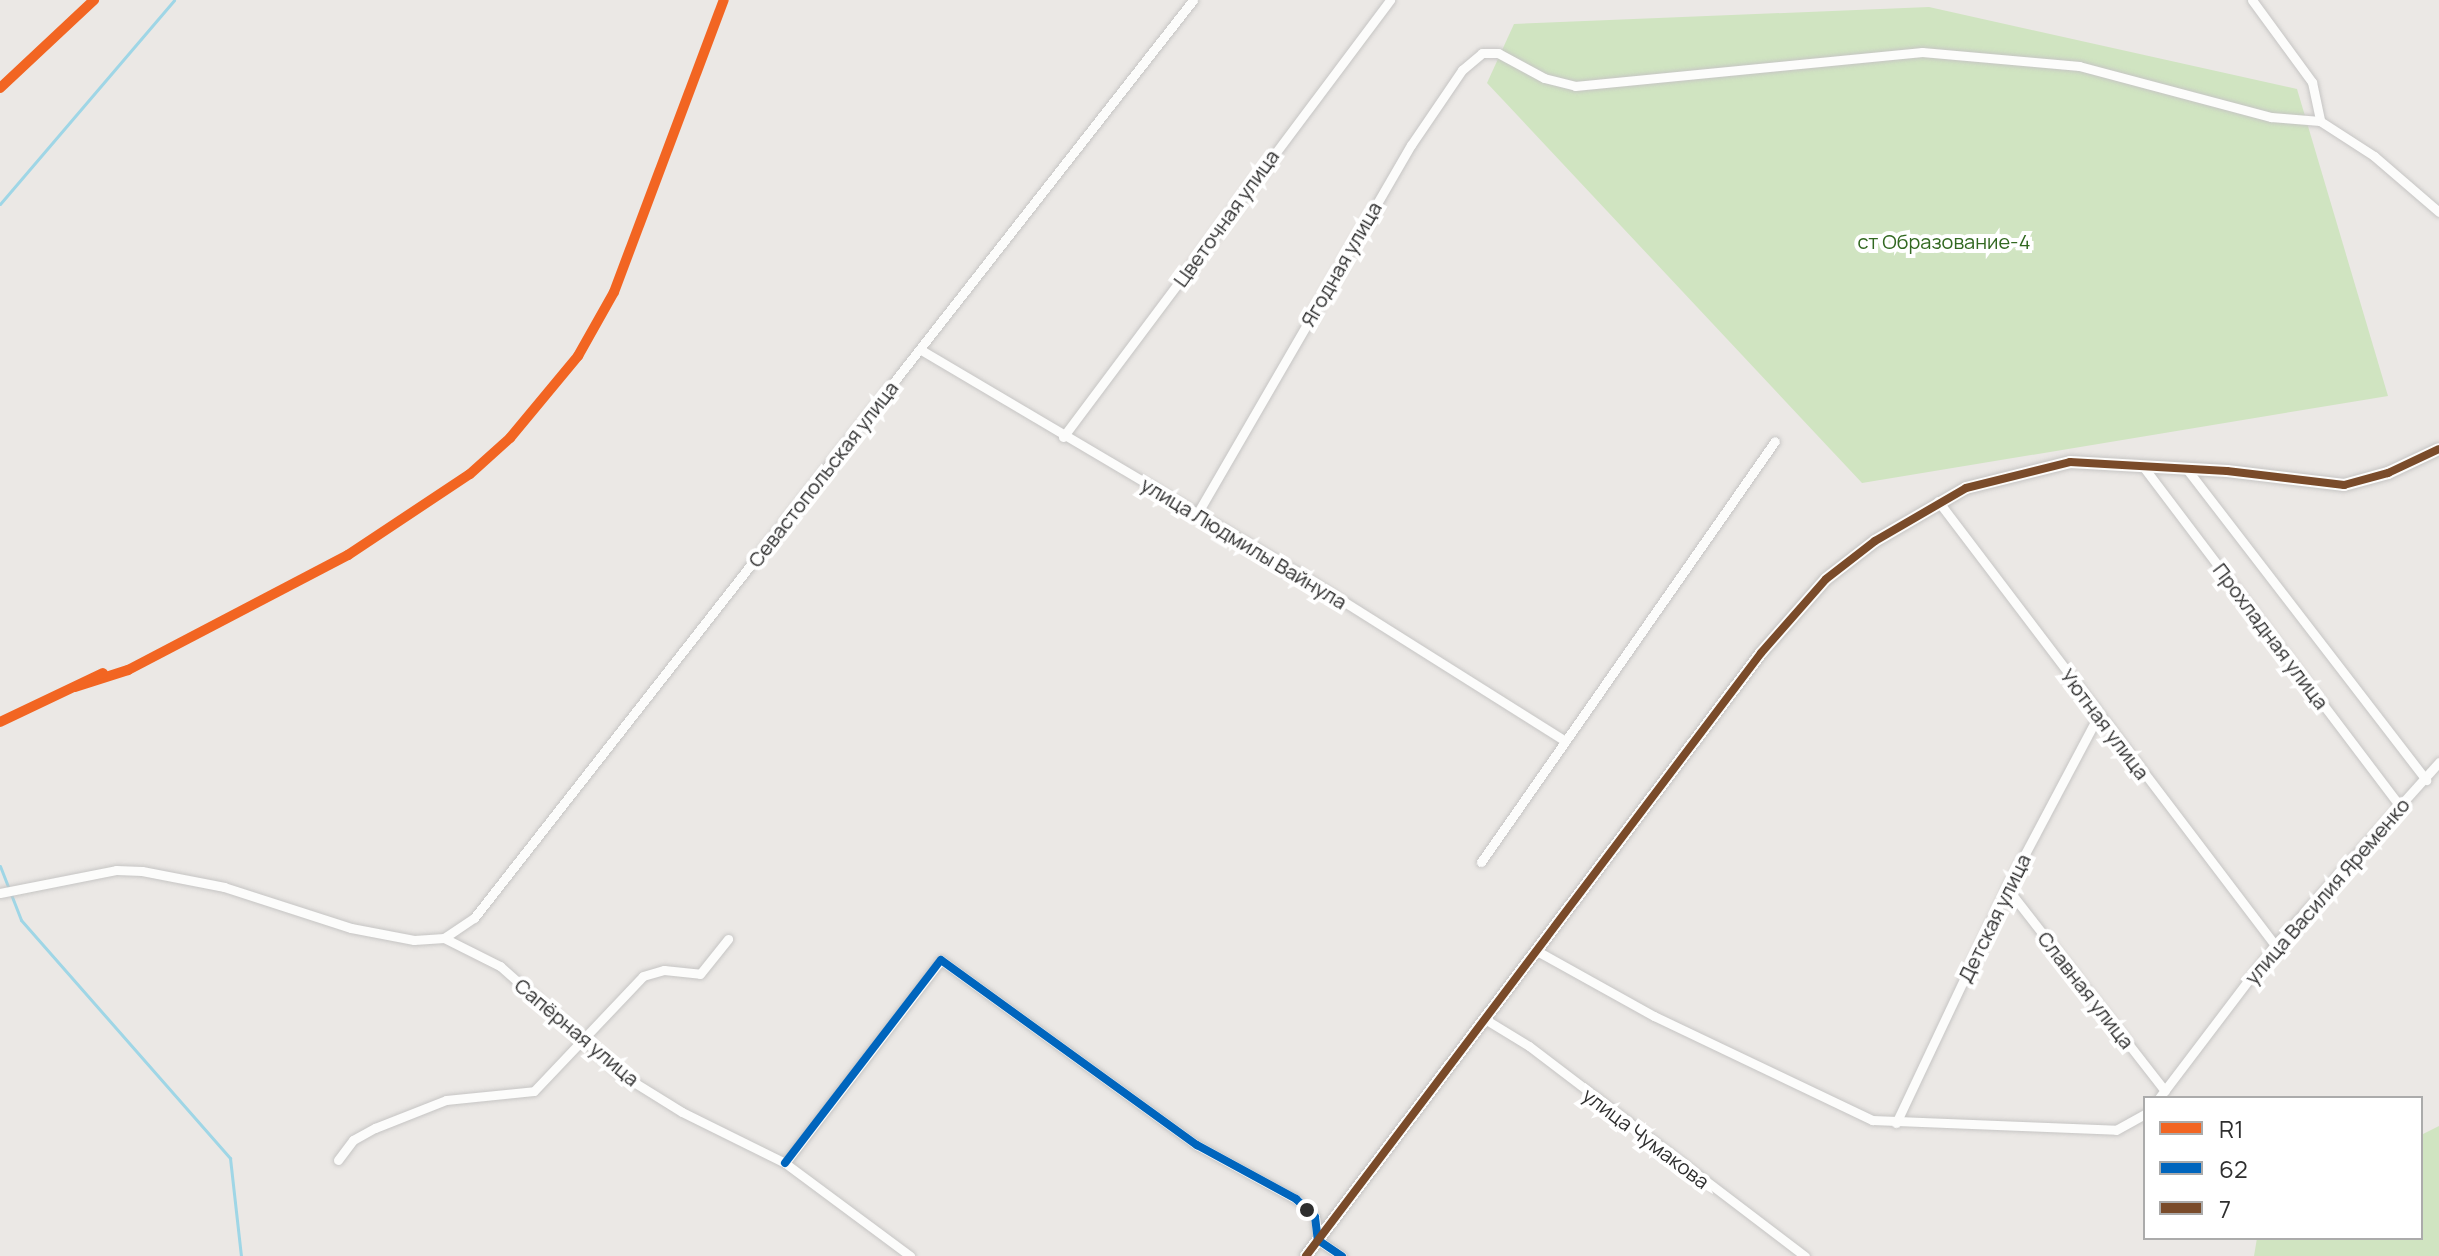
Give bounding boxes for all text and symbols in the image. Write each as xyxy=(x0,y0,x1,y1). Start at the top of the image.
street label: Цветочная улица xyxy=(1168,145,1284,291)
street label: Ягодная улица xyxy=(1296,197,1386,331)
park label: ст Образование-4 xyxy=(1857,229,2031,253)
street label: Севастопольская улица xyxy=(743,376,903,572)
street label: улица Людмилы Вайнула xyxy=(1137,472,1351,614)
street label: Прохладная улица xyxy=(2208,558,2334,714)
street label: Уютная улица xyxy=(2056,664,2154,784)
street label: улица Василия Яременко xyxy=(2240,793,2414,989)
street label: Детская улица xyxy=(1953,850,2035,986)
street label: Славная улица xyxy=(2033,927,2139,1053)
street label: Сапёрная улица xyxy=(510,973,644,1091)
street label: улица Чумакова xyxy=(1578,1083,1714,1193)
legend xyxy=(2143,1096,2423,1240)
text: R1 xyxy=(2219,1112,2244,1145)
text: 62 xyxy=(2219,1152,2248,1185)
text: 7 xyxy=(2219,1192,2231,1225)
unlabelled marker xyxy=(1299,1202,1315,1218)

